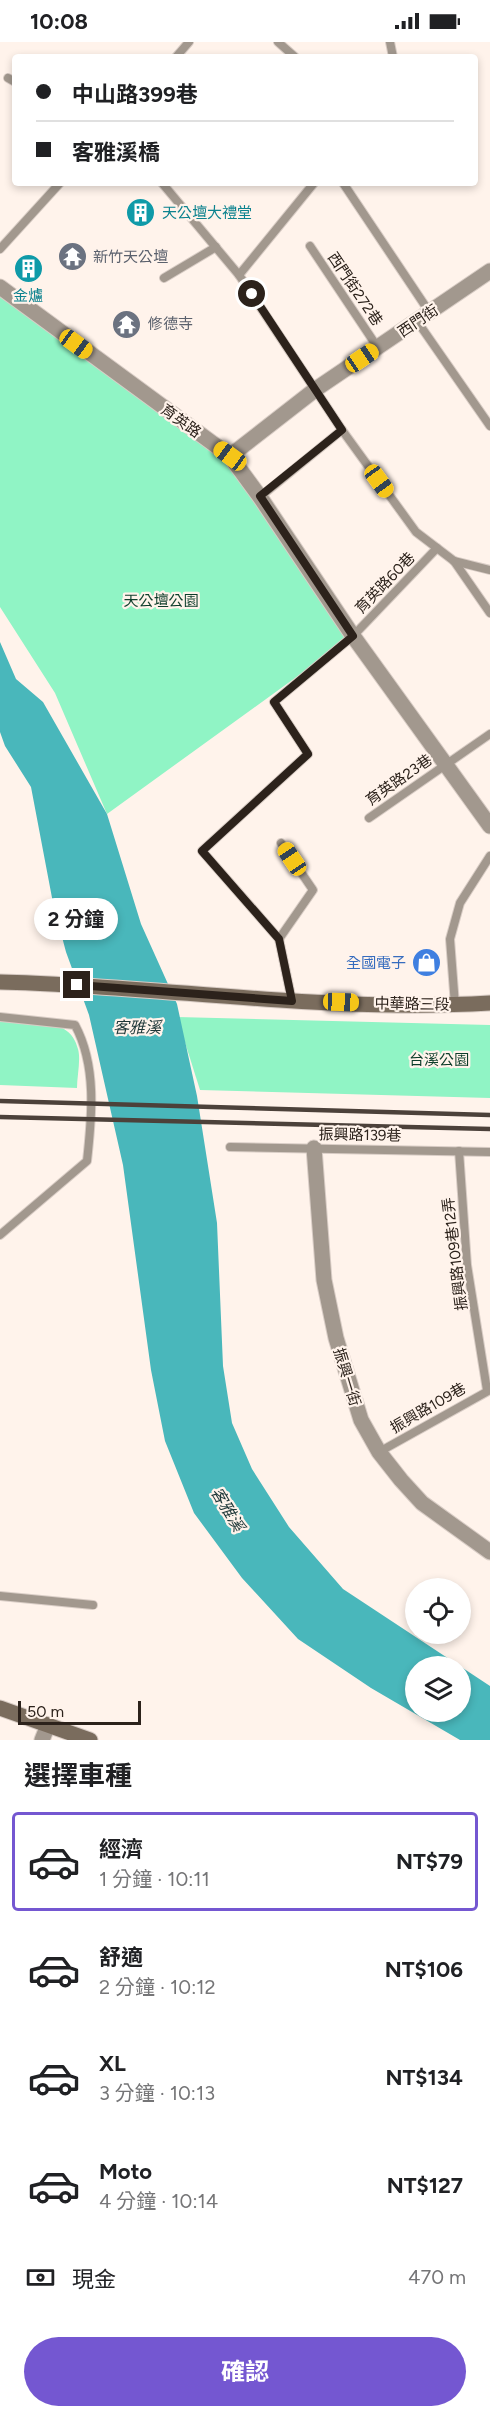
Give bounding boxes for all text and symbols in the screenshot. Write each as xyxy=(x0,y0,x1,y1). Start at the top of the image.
text: 10:08 xyxy=(30,8,88,35)
text: 中山路399巷 xyxy=(72,81,198,108)
text: 客雅溪橋 xyxy=(72,139,160,166)
building icon: 天公壇大禮堂 xyxy=(125,197,157,229)
place label: 天公壇大禮堂 xyxy=(162,204,252,222)
temple icon: 新竹天公壇 xyxy=(56,241,88,273)
place label: 新竹天公壇 xyxy=(93,248,168,266)
street label: 西門街272巷 xyxy=(324,249,386,329)
building icon: 金爐 xyxy=(12,253,44,285)
route start xyxy=(238,280,265,307)
place label: 金爐 xyxy=(13,287,43,305)
street label: 西門街 xyxy=(394,301,442,341)
temple icon: 修德寺 xyxy=(111,308,143,340)
place label: 修德寺 xyxy=(148,315,193,333)
car xyxy=(56,326,96,362)
car xyxy=(342,340,382,376)
street label: 育英路 xyxy=(158,400,204,442)
car xyxy=(210,438,250,474)
car xyxy=(361,461,397,501)
street label: 育英路60巷 xyxy=(351,549,419,617)
park label: 天公壇公園 xyxy=(123,592,199,610)
street label: 育英路23巷 xyxy=(362,751,436,809)
car xyxy=(274,839,310,879)
callout: 2 分鐘 xyxy=(35,898,119,940)
text: 2 分鐘 xyxy=(48,907,104,931)
shop icon: 全國電子 xyxy=(411,947,443,979)
place label: 全國電子 xyxy=(346,954,406,972)
route end xyxy=(63,971,90,998)
car xyxy=(323,992,359,1012)
street label: 中華路三段 xyxy=(374,994,450,1014)
water label: 客雅溪 xyxy=(113,1018,163,1037)
park label: 台溪公園 xyxy=(409,1051,469,1069)
street label: 振興路139巷 xyxy=(318,1125,402,1145)
street label: 振興路109巷12弄 xyxy=(439,1196,471,1312)
street label: 振興一街 xyxy=(330,1346,364,1408)
street label: 振興路109巷 xyxy=(387,1379,469,1437)
water label: 客雅溪 xyxy=(207,1484,249,1536)
map controls xyxy=(405,1578,471,1722)
button: locate xyxy=(405,1578,471,1644)
button: layers xyxy=(405,1656,471,1722)
scale bar xyxy=(18,1698,141,1726)
text: 50 m xyxy=(27,1702,64,1721)
text: 選擇車種 xyxy=(24,1759,132,1792)
icon: car xyxy=(27,1835,81,1889)
text: 經濟 xyxy=(99,1836,143,1863)
text: NT$79 xyxy=(396,1848,463,1875)
text: 1 分鐘 · 10:11 xyxy=(99,1867,210,1891)
icon: car xyxy=(27,1943,81,1997)
text: 舒適 xyxy=(99,1944,143,1971)
text: NT$106 xyxy=(385,1956,463,1983)
text: 2 分鐘 · 10:12 xyxy=(99,1975,216,1999)
text: XL xyxy=(99,2050,126,2077)
icon: car xyxy=(27,2051,81,2105)
text: NT$134 xyxy=(386,2064,463,2091)
text: 3 分鐘 · 10:13 xyxy=(99,2081,215,2105)
text: Moto xyxy=(99,2158,152,2185)
icon: car xyxy=(27,2159,81,2213)
text: NT$127 xyxy=(387,2172,463,2199)
text: 4 分鐘 · 10:14 xyxy=(99,2189,218,2213)
icon: cash xyxy=(24,2261,57,2294)
text: 470 m xyxy=(408,2265,466,2289)
text: 現金 xyxy=(72,2266,116,2293)
button: 確認 xyxy=(24,2337,466,2406)

